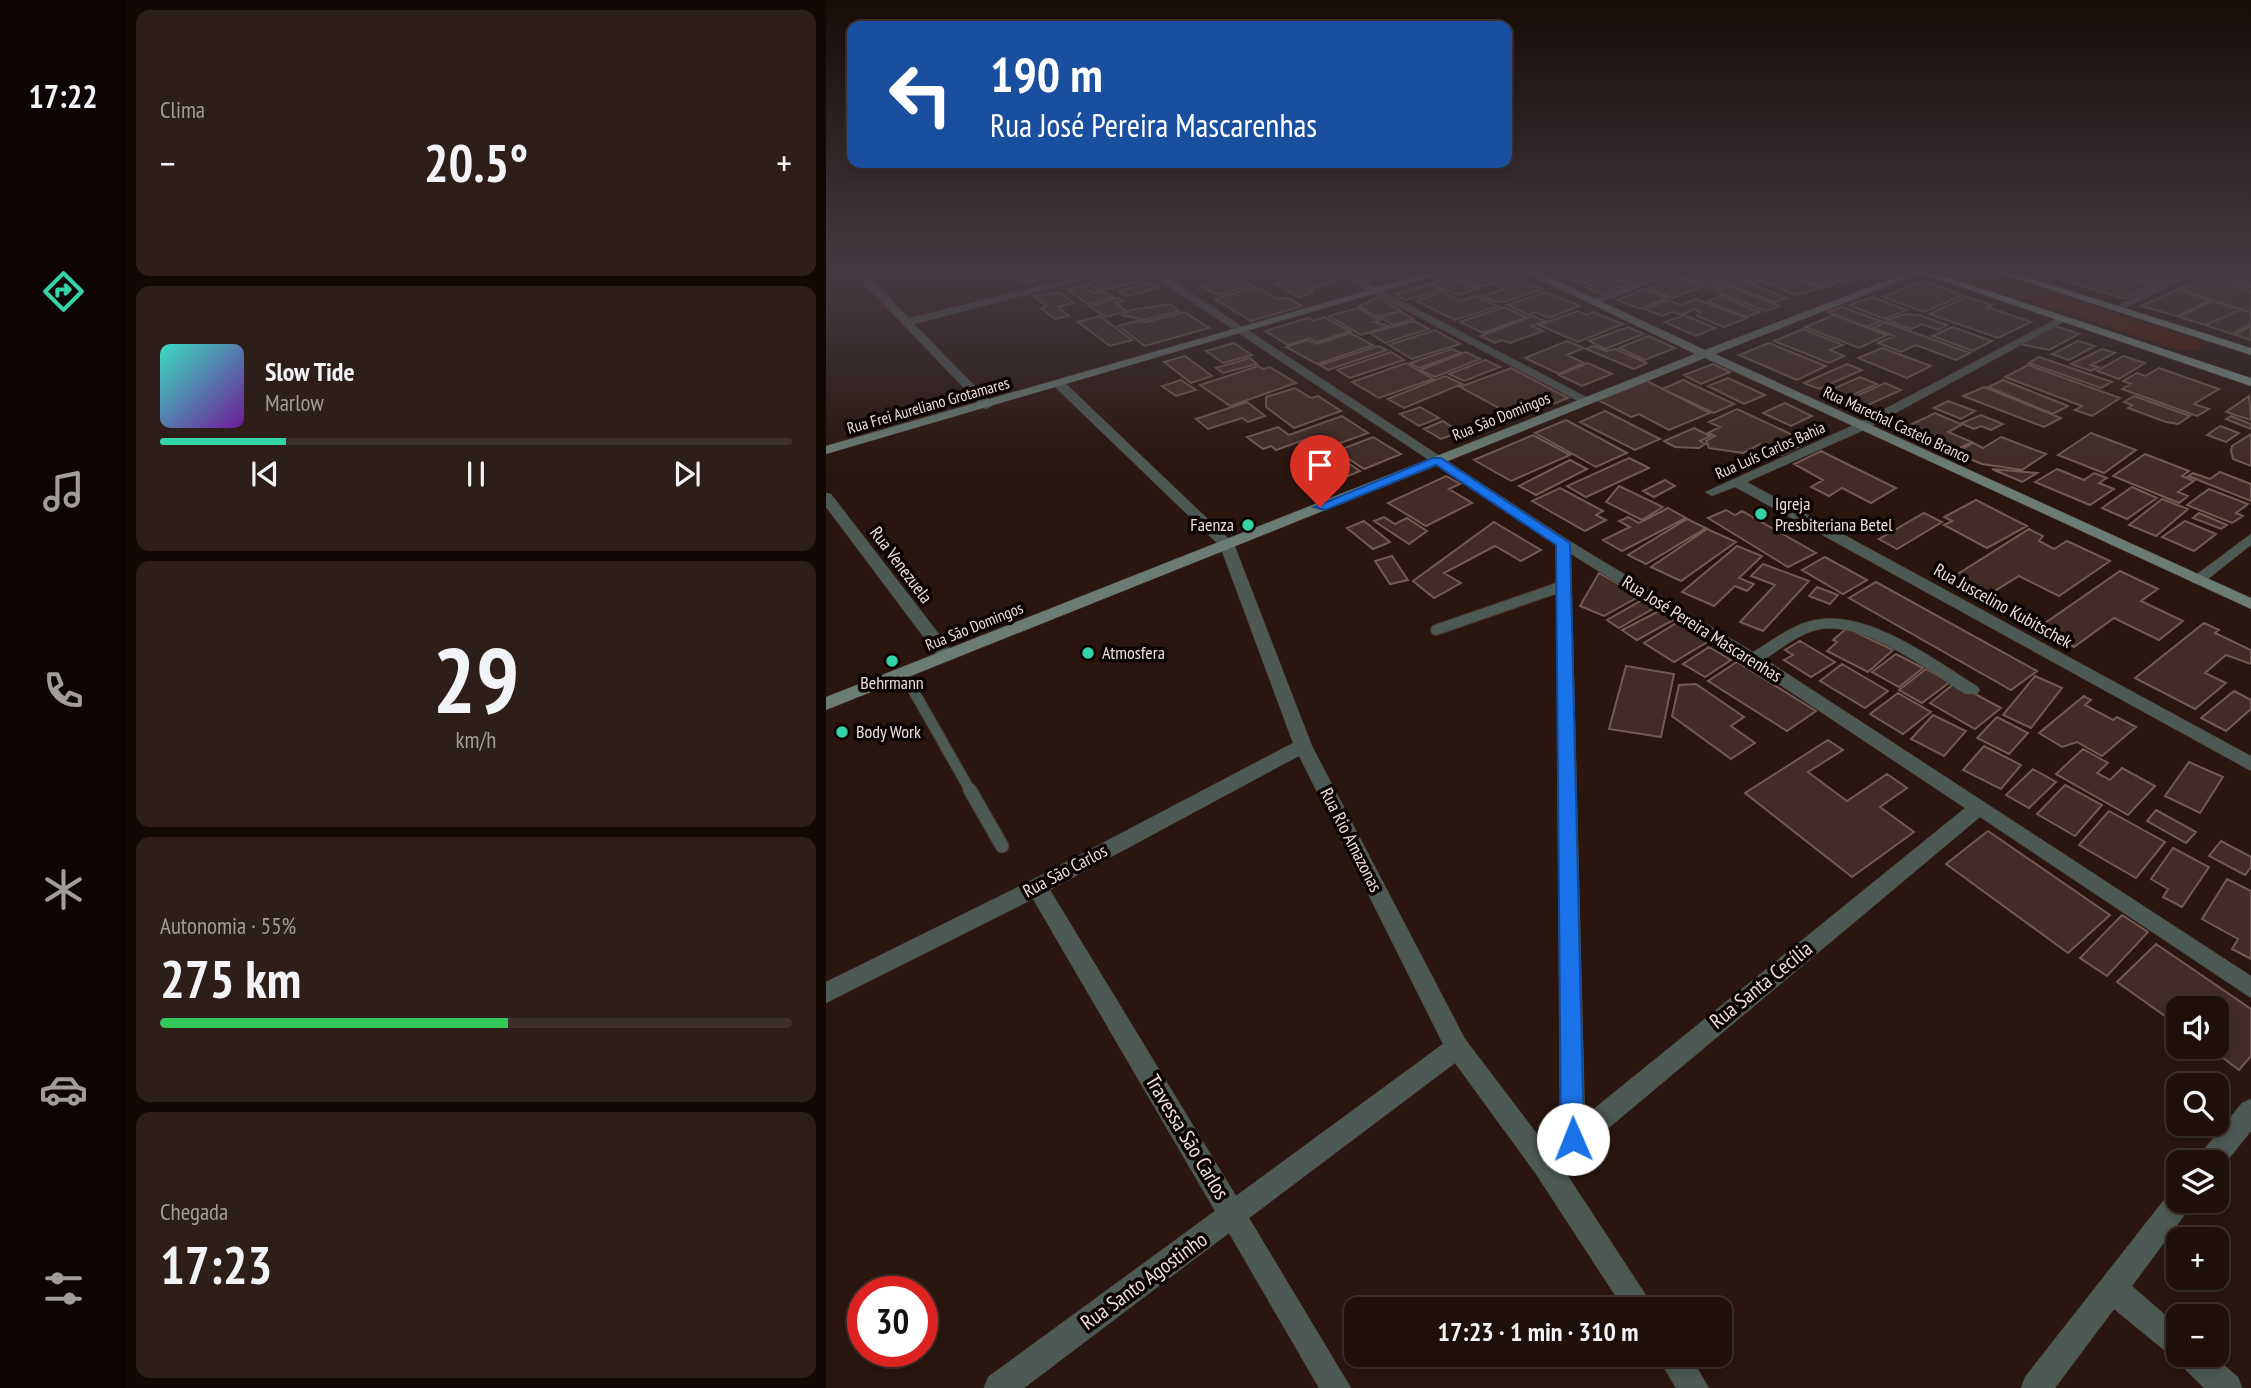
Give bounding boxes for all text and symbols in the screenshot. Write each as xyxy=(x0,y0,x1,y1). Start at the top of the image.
text: 190 m xyxy=(990,42,1103,106)
icon: left xyxy=(875,49,966,140)
text: 17:22 xyxy=(28,75,98,117)
text: Clima xyxy=(160,95,205,124)
text: Rua José Pereira Mascarenhas xyxy=(990,104,1317,146)
text: 20.5° xyxy=(424,129,528,196)
text: − xyxy=(160,138,176,187)
text: + xyxy=(776,138,792,187)
icon: directions xyxy=(39,267,88,316)
text: Slow Tide xyxy=(265,355,355,388)
street label: Rua Frei Aureliano Grotamares xyxy=(844,372,1012,438)
street label: Rua Marechal Castelo Branco xyxy=(1820,381,1974,467)
street label: Rua São Domingos xyxy=(1449,387,1553,445)
text: Marlow xyxy=(265,388,324,417)
street label: Rua Luís Carlos Bahia xyxy=(1712,417,1828,483)
pin xyxy=(1290,435,1350,507)
icon: arrive xyxy=(1301,446,1339,484)
icon: previous xyxy=(246,455,284,493)
icon: pause xyxy=(457,455,495,493)
icon: next xyxy=(668,455,706,493)
icon: music xyxy=(39,467,88,516)
place label: Igreja Presbiteriana Betel xyxy=(1775,492,1893,536)
marker: Igreja Presbiteriana Betel xyxy=(1753,506,1769,522)
place label: Faenza xyxy=(1190,513,1234,536)
marker: Faenza xyxy=(1240,517,1256,533)
street label: Rua Venezuela xyxy=(865,522,938,608)
street label: Rua Juscelino Kubitschek xyxy=(1930,558,2076,653)
street label: Rua José Pereira Mascarenhas xyxy=(1618,570,1786,687)
street label: Rua São Domingos xyxy=(922,597,1026,655)
text: 29 xyxy=(433,620,520,738)
place label: Atmosfera xyxy=(1102,641,1165,664)
marker: Atmosfera xyxy=(1080,645,1096,661)
marker: Behrmann xyxy=(884,653,900,669)
icon: phone xyxy=(39,666,88,715)
place label: Behrmann xyxy=(860,671,924,694)
place label: Body Work xyxy=(856,720,921,743)
marker: Body Work xyxy=(834,724,850,740)
text: km/h xyxy=(456,725,496,754)
street label: Rua Rio Amazonas xyxy=(1315,784,1388,896)
street label: Rua São Carlos xyxy=(1019,839,1111,902)
icon: climate xyxy=(39,865,88,914)
text: Autonomia · 55% xyxy=(160,911,296,940)
street label: Rua Santa Cecília xyxy=(1704,935,1818,1034)
text: 275 km xyxy=(160,945,301,1012)
map controls xyxy=(2166,996,2229,1367)
button: sound xyxy=(2166,996,2229,1059)
icon: car xyxy=(39,1065,88,1114)
street label: Travessa São Carlos xyxy=(1140,1069,1235,1204)
button: search xyxy=(2166,1073,2229,1136)
position arrow xyxy=(1536,1102,1610,1176)
button: layers xyxy=(2166,1150,2229,1213)
text: Chegada xyxy=(160,1197,228,1226)
street label: Rua Santo Agostinho xyxy=(1075,1226,1212,1336)
button: + xyxy=(2166,1227,2229,1290)
text: 17:23 xyxy=(160,1231,272,1298)
icon: filters xyxy=(39,1264,88,1313)
speed limit sign: 30 xyxy=(847,1276,938,1367)
button: − xyxy=(2166,1304,2229,1367)
text: 17:23 · 1 min · 310 m xyxy=(1438,1315,1638,1348)

